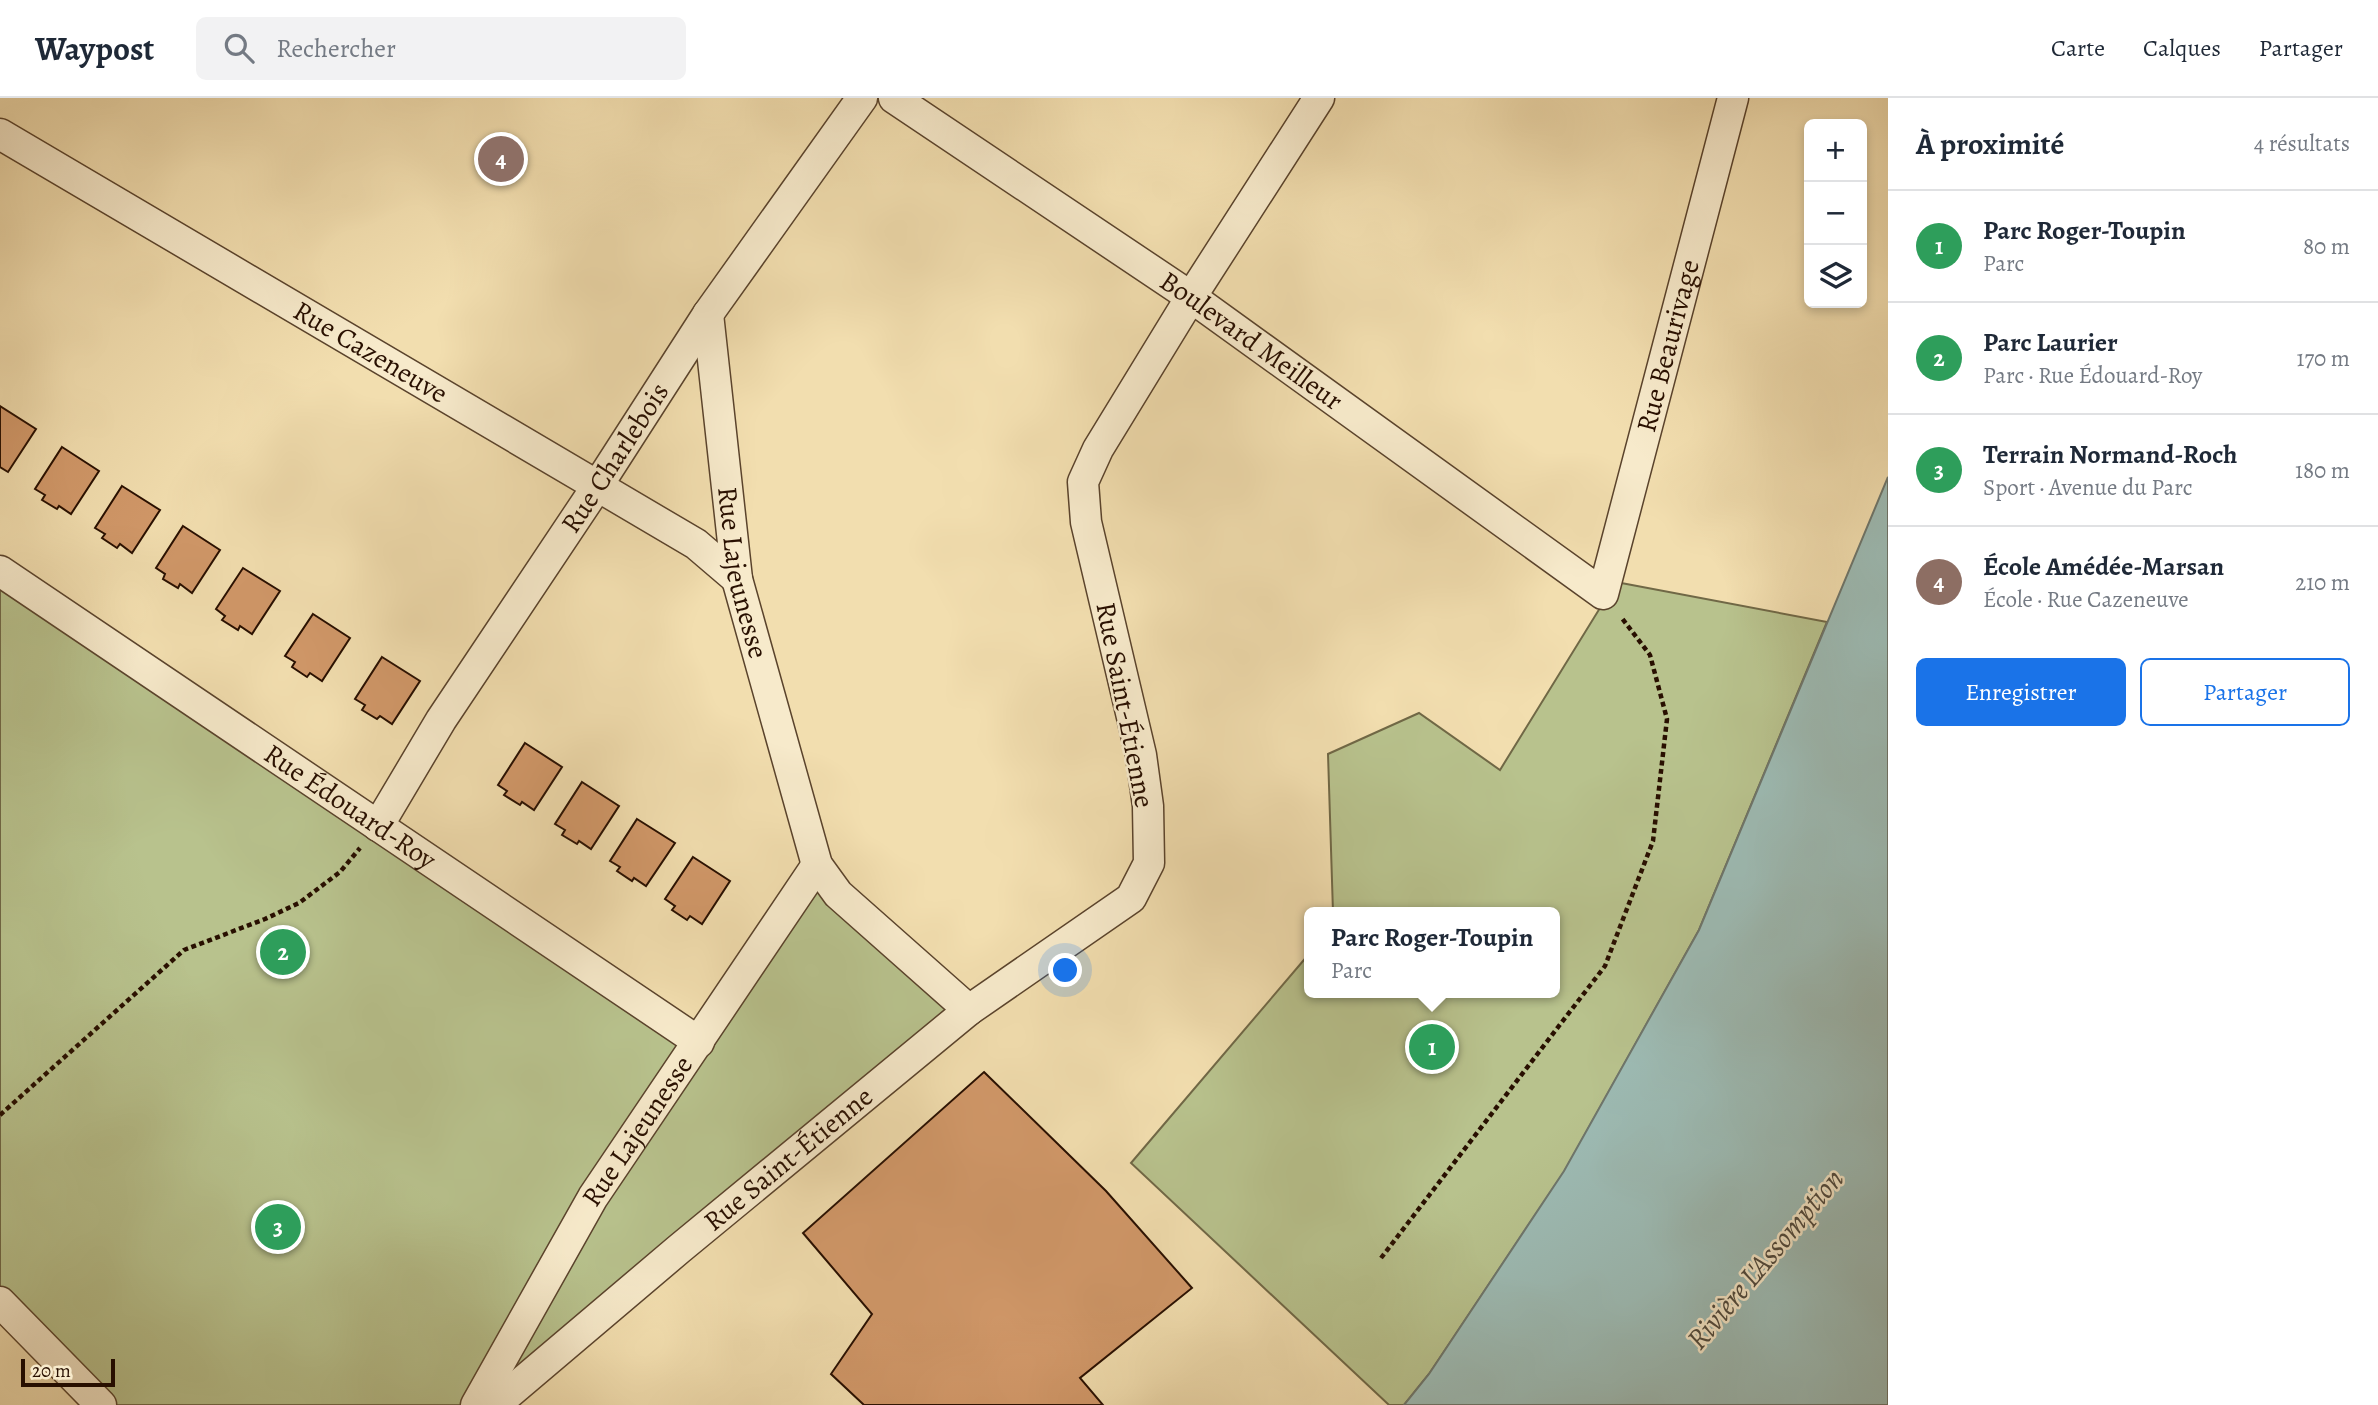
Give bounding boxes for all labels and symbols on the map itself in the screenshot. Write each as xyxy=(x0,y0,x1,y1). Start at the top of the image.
pin: 4 xyxy=(478,133,524,185)
street label: Rue Beaurivage xyxy=(1627,255,1709,436)
street label: Boulevard Meilleur xyxy=(1152,262,1351,420)
street label: Rue Cazeneuve xyxy=(286,292,455,413)
street label: Rue Charlebois xyxy=(552,375,678,541)
street label: Rue Lajeunesse xyxy=(708,485,777,663)
street label: Rue Saint-Étienne xyxy=(1086,599,1164,811)
street label: Rue Édouard-Roy xyxy=(256,735,444,879)
pin: 2 xyxy=(260,926,306,978)
your location xyxy=(1048,953,1082,987)
pin: 1 xyxy=(1409,1021,1455,1073)
street label: Rue Lajeunesse xyxy=(573,1048,702,1214)
street label: Rue Saint-Étienne xyxy=(696,1078,881,1240)
water label: Rivière L'Assomption xyxy=(1677,1160,1853,1358)
pin: 3 xyxy=(255,1201,301,1253)
scale bar xyxy=(21,1356,116,1388)

